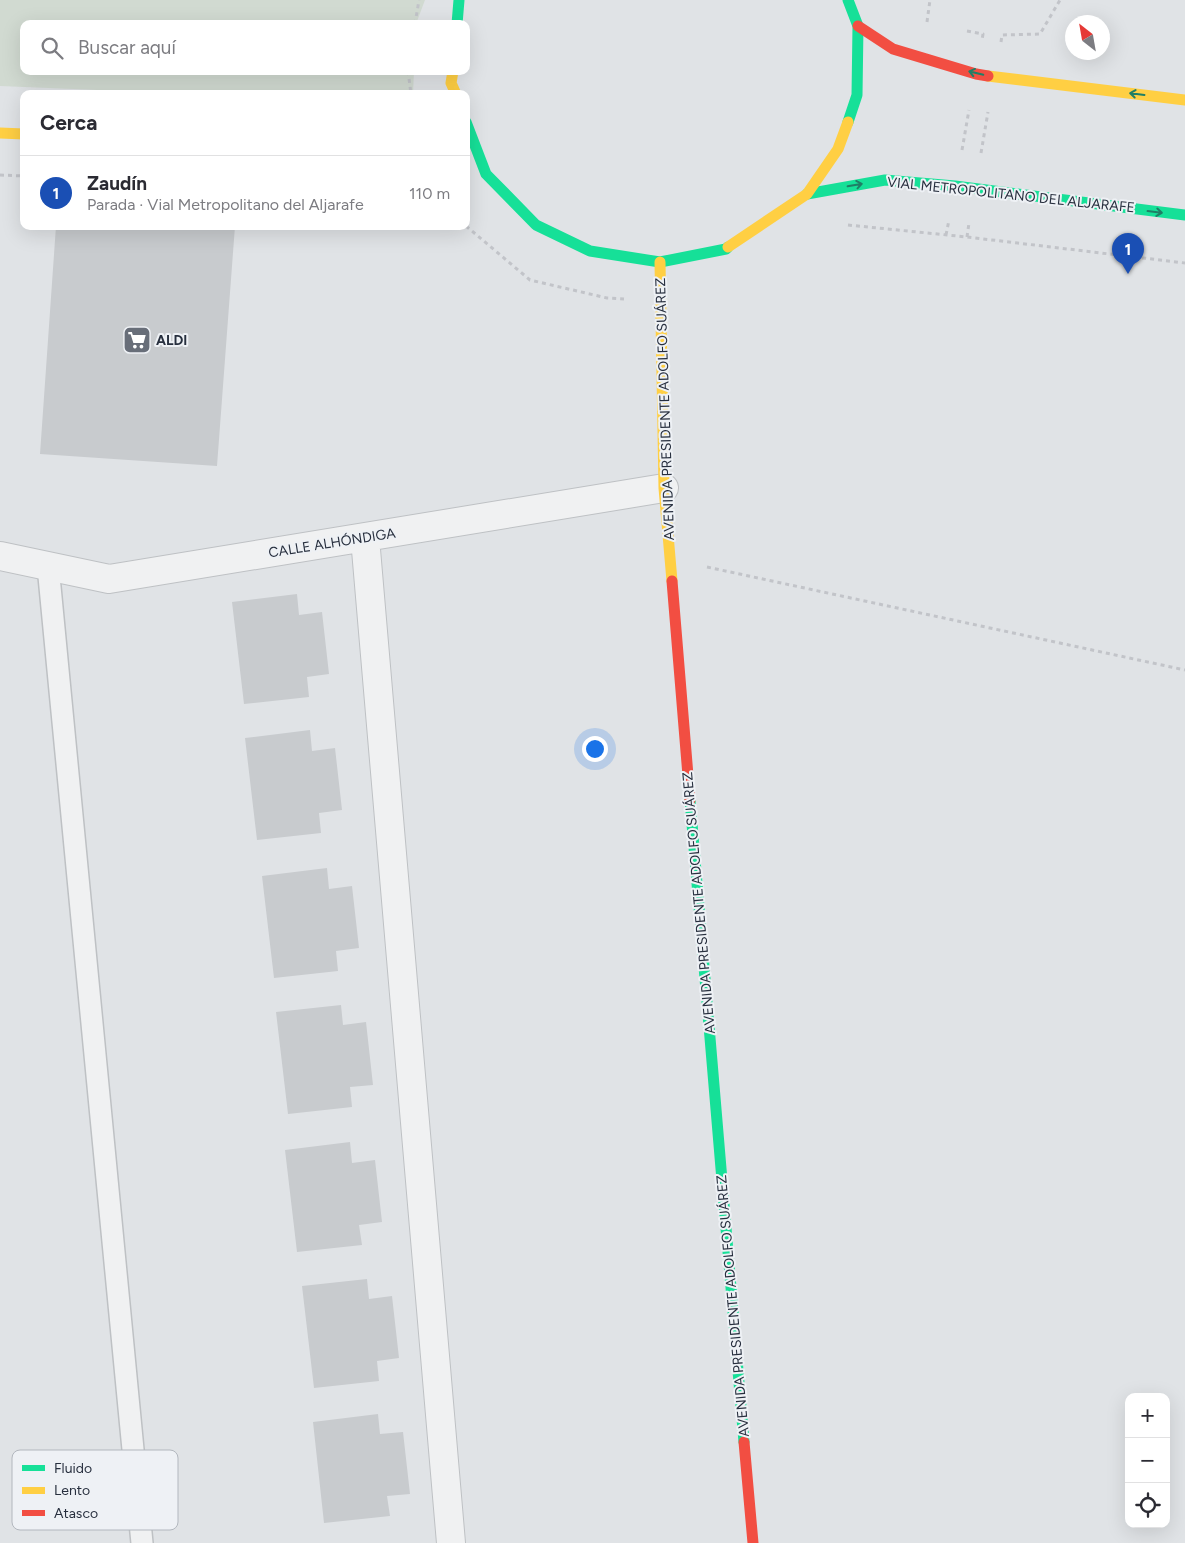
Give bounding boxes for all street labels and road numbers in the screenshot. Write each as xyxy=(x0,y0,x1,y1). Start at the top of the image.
street label: VIAL METROPOLITANO DEL ALJARAFE xyxy=(886,174,1136,216)
street label: AVENIDA PRESIDENTE ADOLFO SUÁREZ xyxy=(652,277,678,541)
street label: CALLE ALHÓNDIGA xyxy=(267,524,397,561)
street label: AVENIDA PRESIDENTE ADOLFO SUÁREZ xyxy=(679,771,719,1035)
street label: AVENIDA PRESIDENTE ADOLFO SUÁREZ xyxy=(713,1174,753,1438)

